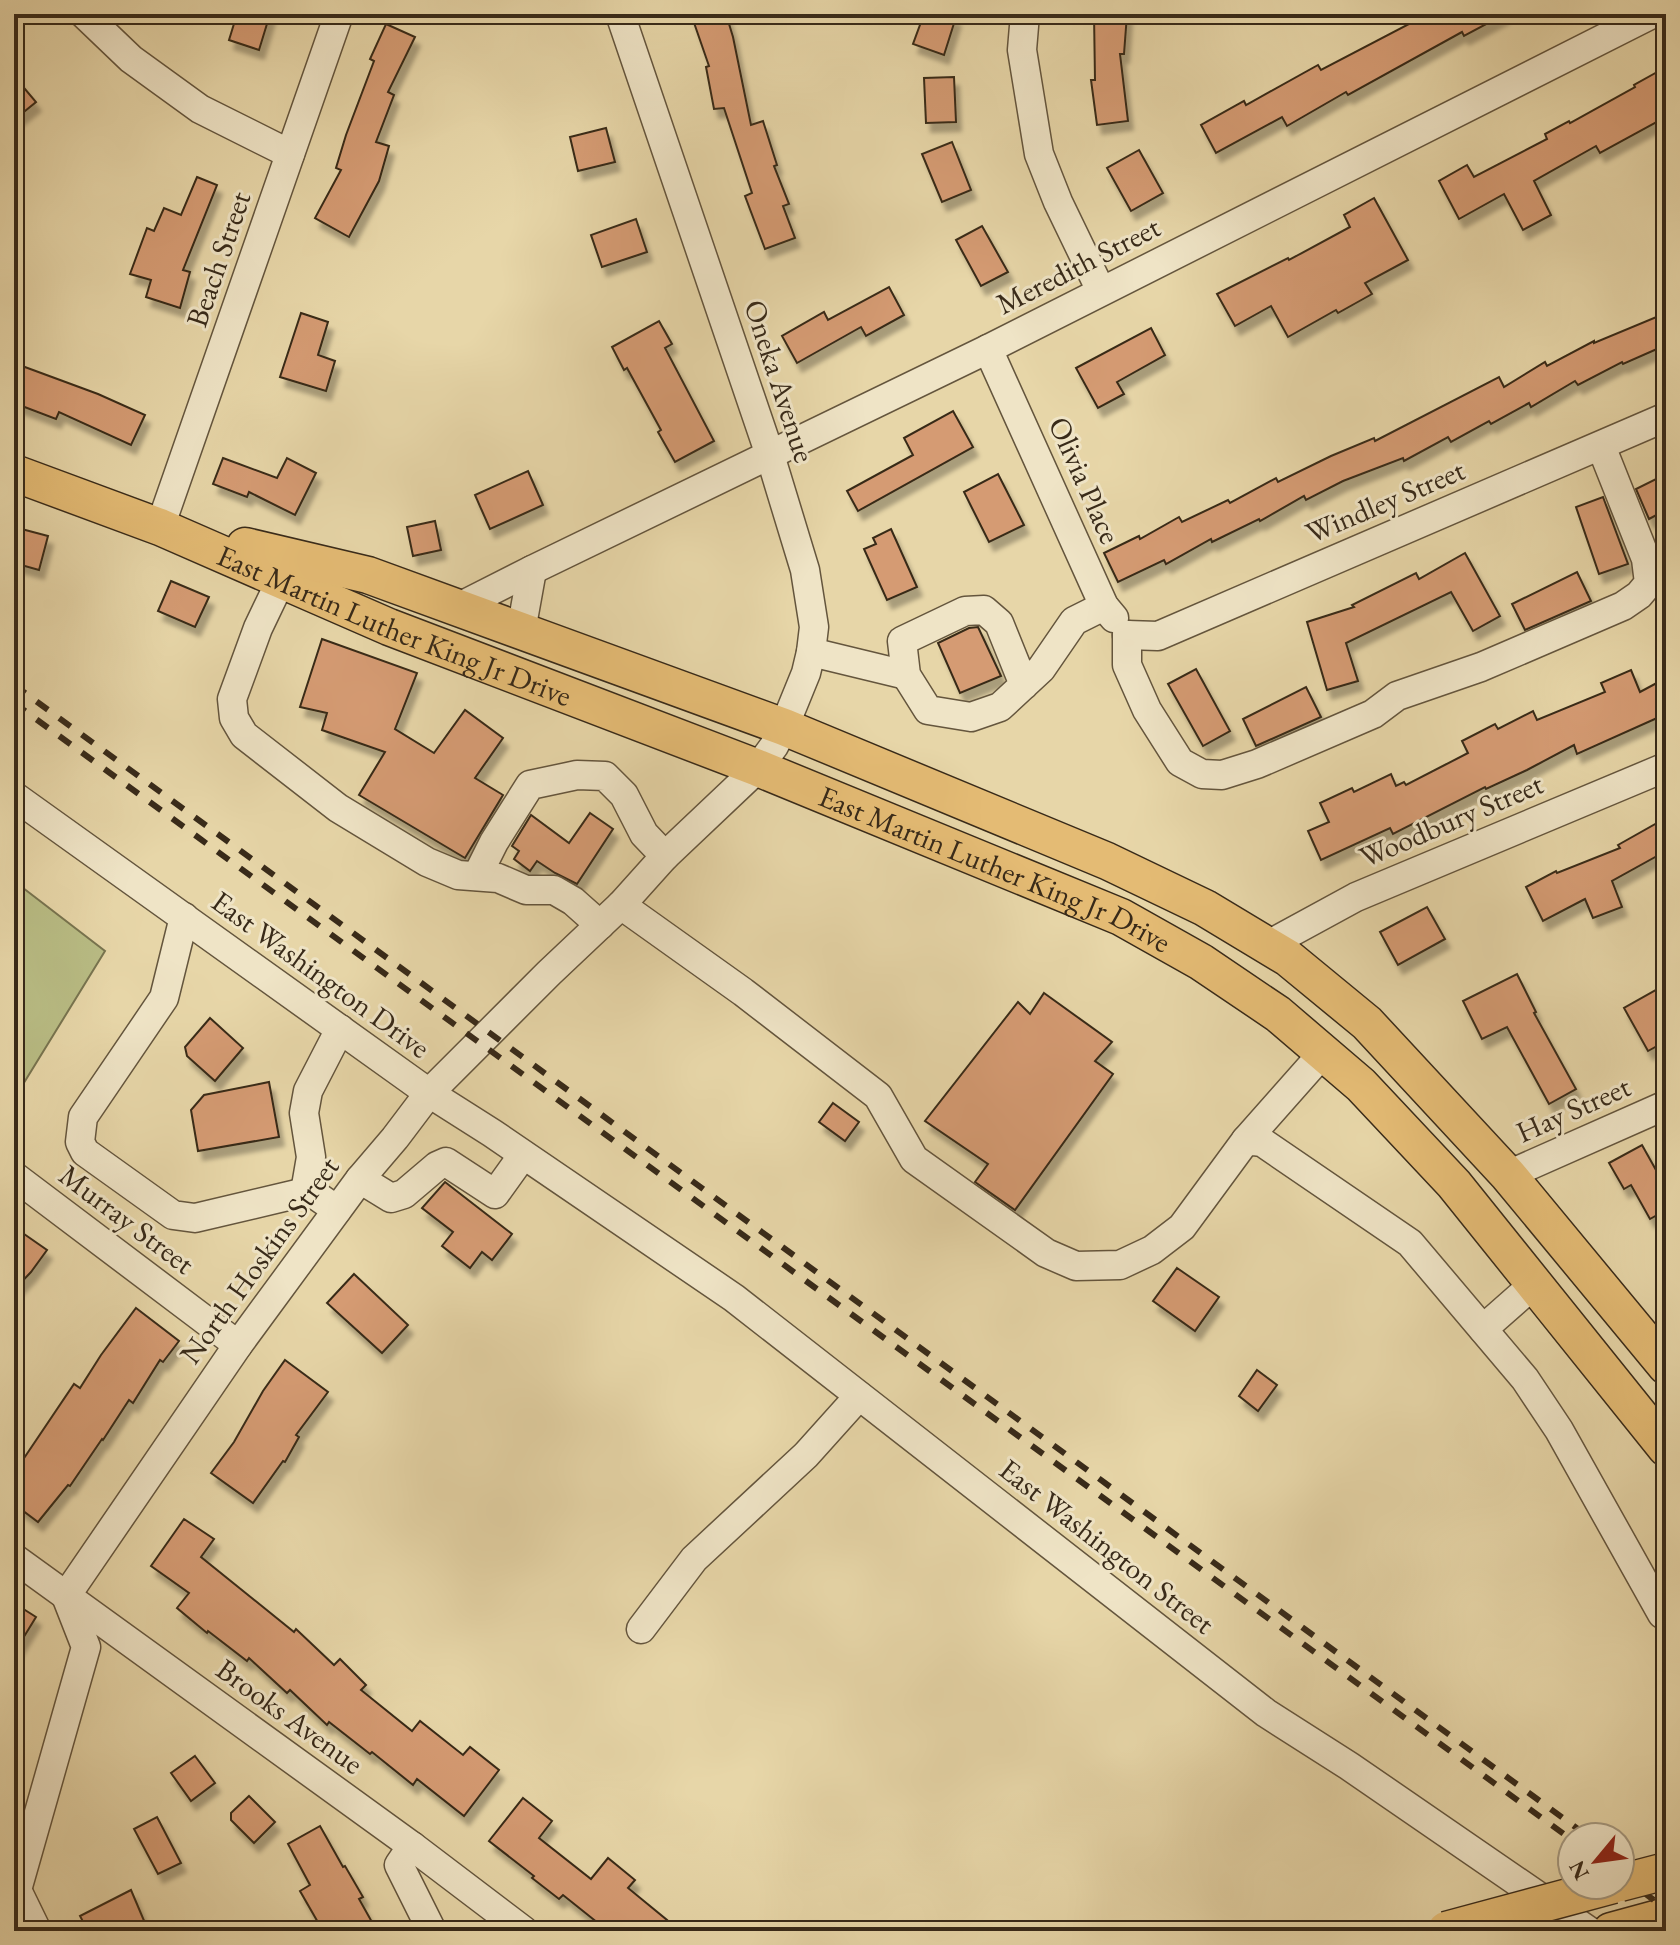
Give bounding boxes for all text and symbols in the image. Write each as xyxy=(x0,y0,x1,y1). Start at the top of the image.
street label: Beach Street xyxy=(177,186,260,332)
street label: Meredith Street xyxy=(989,207,1167,323)
street label: Oneka Avenue xyxy=(735,295,825,467)
street label: Olivia Place xyxy=(1040,410,1130,550)
street label: Windley Street xyxy=(1300,450,1471,552)
street label: East Martin Luther King Jr Drive xyxy=(211,535,577,715)
street label: Woodbury Street xyxy=(1353,764,1549,876)
street label: East Martin Luther King Jr Drive xyxy=(813,776,1178,961)
street label: East Washington Drive xyxy=(204,881,438,1067)
street label: Hay Street xyxy=(1510,1066,1637,1151)
street label: North Hoskins Street xyxy=(171,1148,348,1371)
street label: Murray Street xyxy=(52,1155,203,1283)
street label: East Washington Street xyxy=(991,1450,1223,1643)
street label: Brooks Avenue xyxy=(209,1649,371,1783)
north arrow xyxy=(1556,1821,1636,1901)
text: N xyxy=(1562,1855,1596,1885)

